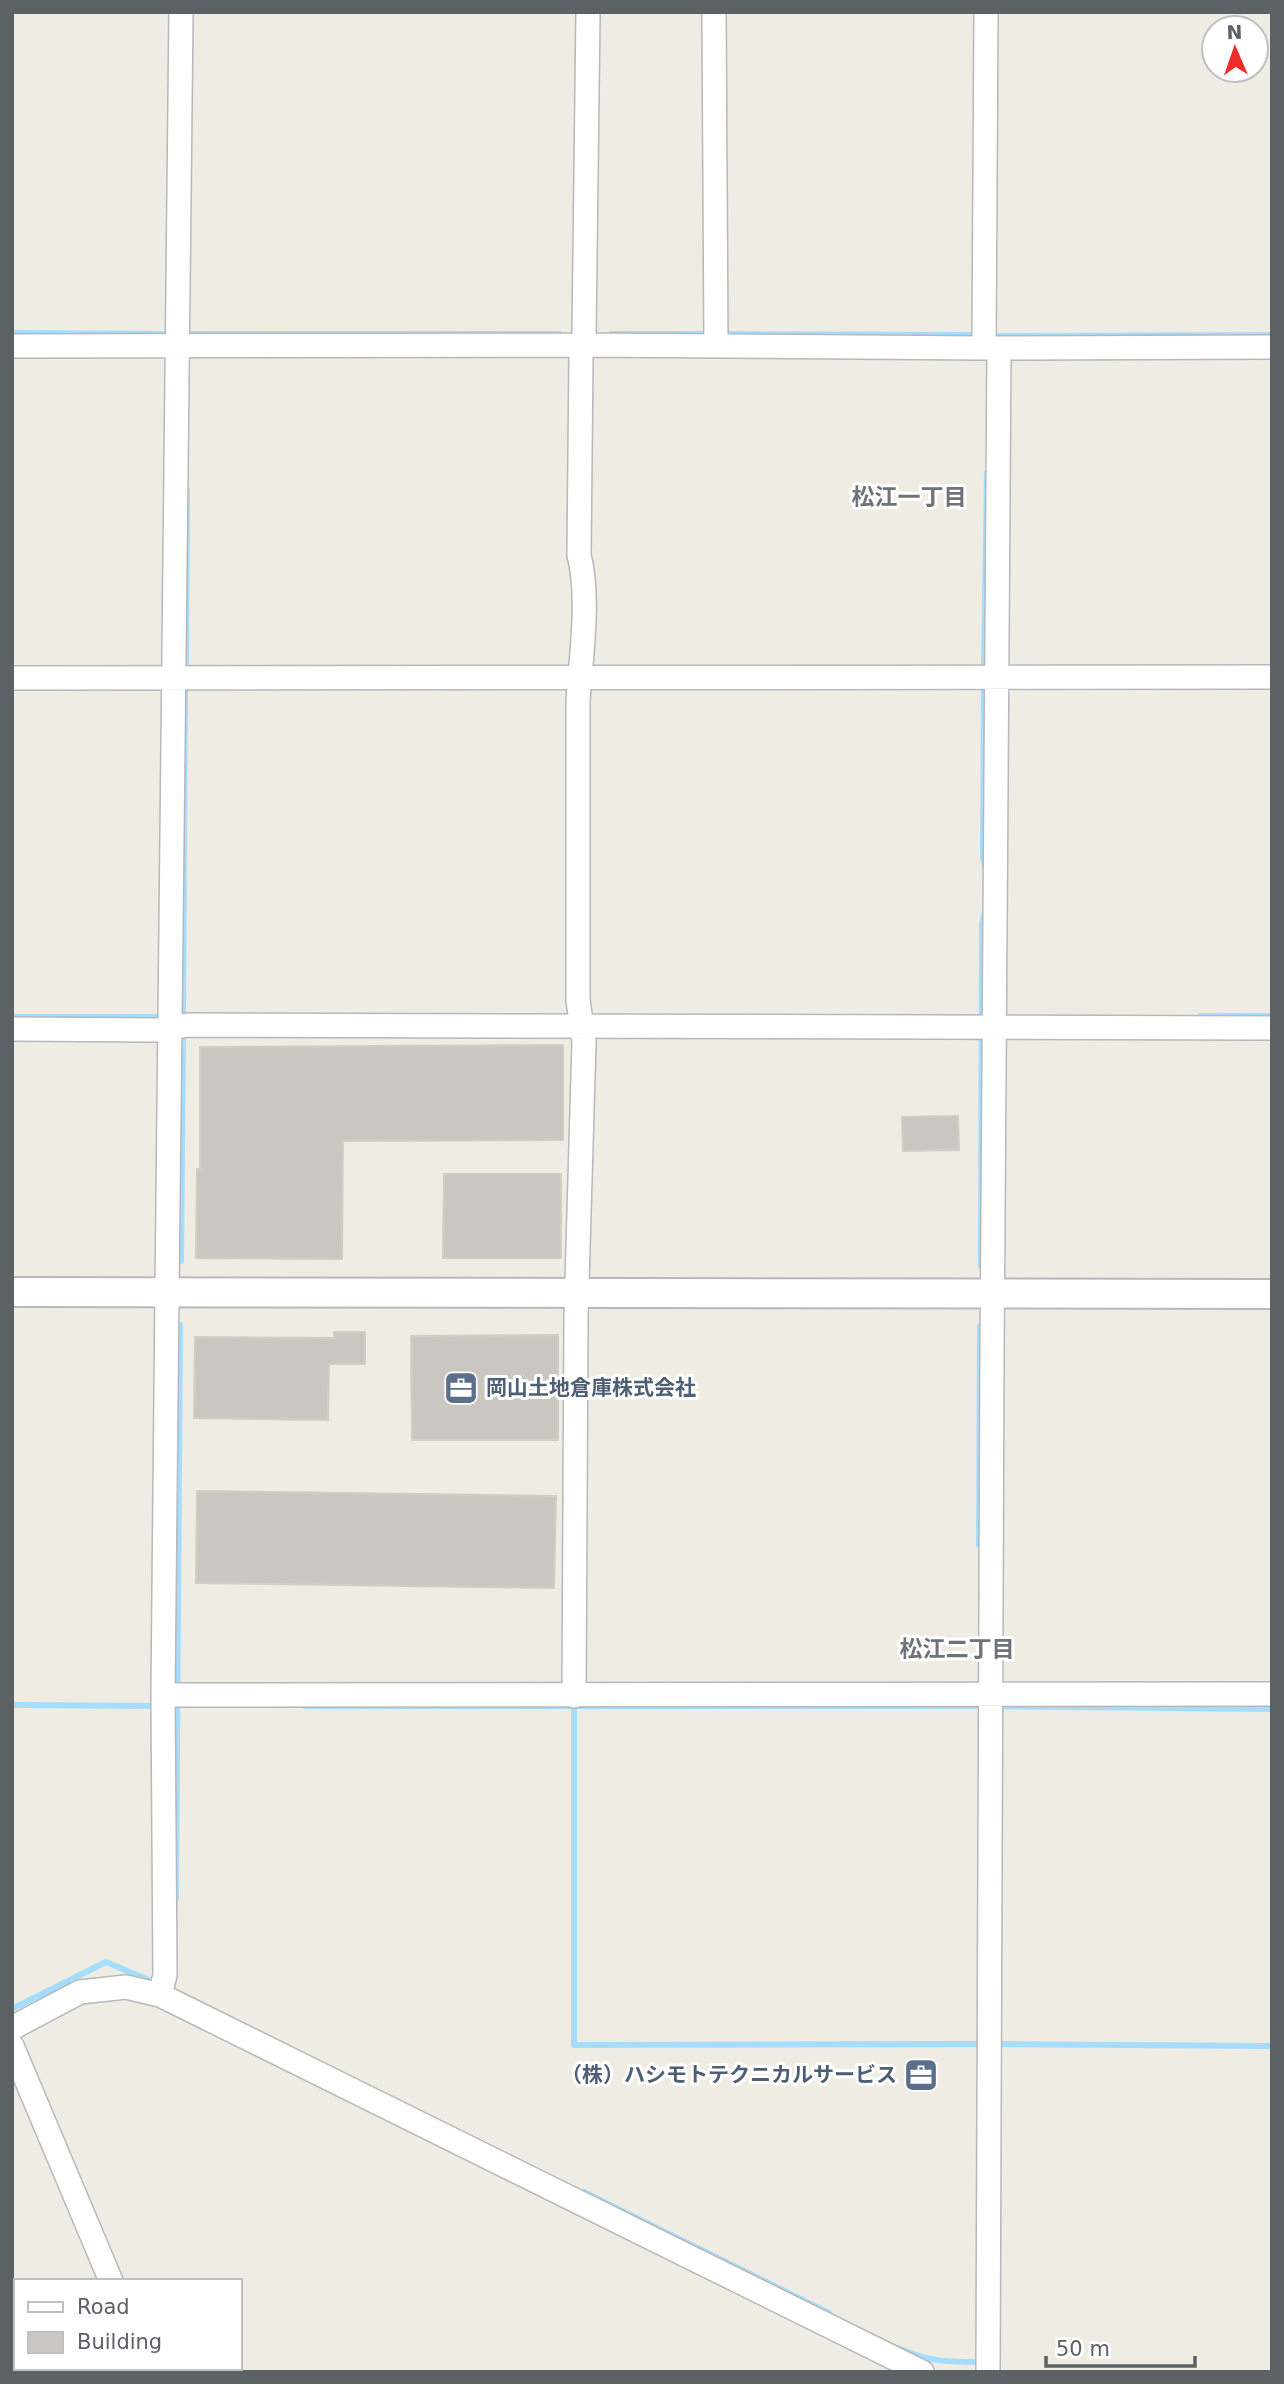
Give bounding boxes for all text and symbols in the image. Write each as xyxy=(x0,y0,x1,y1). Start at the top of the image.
north arrow xyxy=(1200,14,1270,84)
text: N xyxy=(1226,21,1243,43)
district label: 松江一丁目 xyxy=(852,484,967,510)
office icon: 岡山土地倉庫株式会社 xyxy=(442,1369,480,1407)
place label: 岡山土地倉庫株式会社 xyxy=(486,1376,696,1400)
district label: 松江二丁目 xyxy=(900,1636,1015,1662)
office icon: （株）ハシモトテクニカルサービス xyxy=(902,2056,940,2094)
place label: （株）ハシモトテクニカルサービス xyxy=(561,2063,897,2087)
legend xyxy=(14,2279,242,2370)
text: Road xyxy=(77,2295,130,2319)
scale bar xyxy=(1046,2324,1195,2368)
text: Building xyxy=(77,2330,162,2354)
text: 50 m xyxy=(1056,2337,1110,2361)

